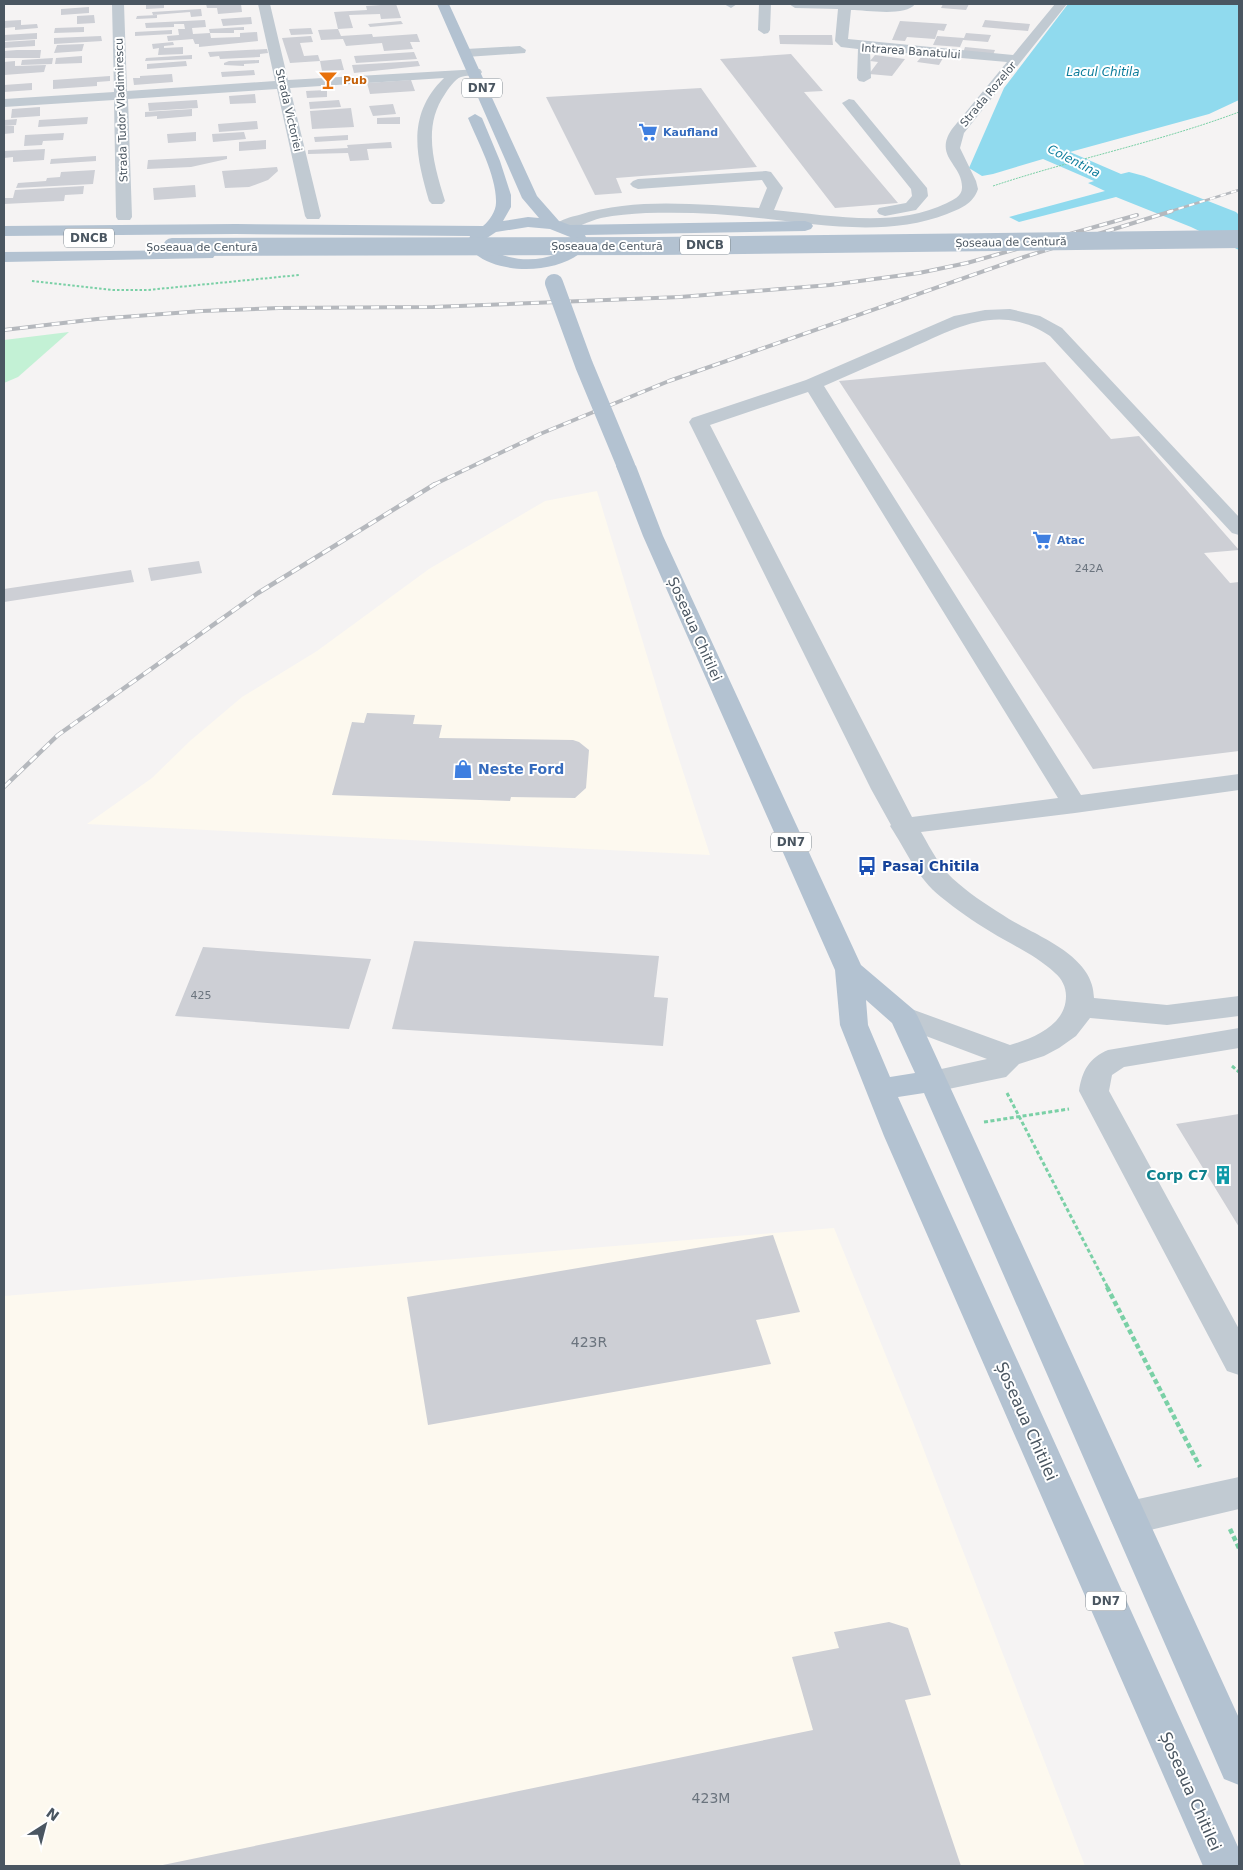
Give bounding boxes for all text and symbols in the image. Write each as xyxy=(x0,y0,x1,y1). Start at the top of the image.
street label: Strada Tudor Vladimirescu xyxy=(112,38,131,182)
street label: Intrarea Banatului xyxy=(861,42,961,61)
street label: Strada Rozelor xyxy=(958,59,1020,129)
water label: Lacul Chitila xyxy=(1066,65,1140,79)
street label: Strada Victoriei xyxy=(273,67,304,153)
bar icon: Pub xyxy=(317,69,339,91)
place label: Pub xyxy=(343,74,367,87)
road number: DN7 xyxy=(462,78,502,98)
supermarket icon: Kaufland xyxy=(637,121,659,143)
place label: Kaufland xyxy=(663,126,718,139)
water label: Colentina xyxy=(1045,142,1103,180)
road number: DNCB xyxy=(64,228,114,248)
street label: Șoseaua de Centură xyxy=(955,235,1067,250)
road number: DNCB xyxy=(680,236,730,254)
street label: Șoseaua de Centură xyxy=(551,240,663,253)
street label: Șoseaua de Centură xyxy=(146,241,258,254)
supermarket icon: Atac xyxy=(1031,529,1053,551)
place label: Atac xyxy=(1057,534,1085,547)
house number: 242A xyxy=(1075,562,1104,575)
street label: Șoseaua Chitilei xyxy=(664,575,725,684)
shop icon: Neste Ford xyxy=(452,758,474,780)
place label: Neste Ford xyxy=(478,761,564,777)
road number: DN7 xyxy=(771,832,811,852)
bus stop icon: Pasaj Chitila xyxy=(856,855,878,877)
place label: Pasaj Chitila xyxy=(882,858,980,874)
house number: 425 xyxy=(191,989,212,1002)
building icon: Corp C7 xyxy=(1212,1164,1234,1186)
place label: Corp C7 xyxy=(1146,1167,1208,1183)
house number: 423R xyxy=(571,1334,607,1350)
street label: Șoseaua Chitilei xyxy=(992,1359,1061,1484)
road number: DN7 xyxy=(1086,1592,1126,1610)
street label: Șoseaua Chitilei xyxy=(1156,1729,1225,1854)
house number: 423M xyxy=(692,1790,730,1806)
north arrow xyxy=(20,1800,70,1850)
text: N xyxy=(43,1805,62,1824)

